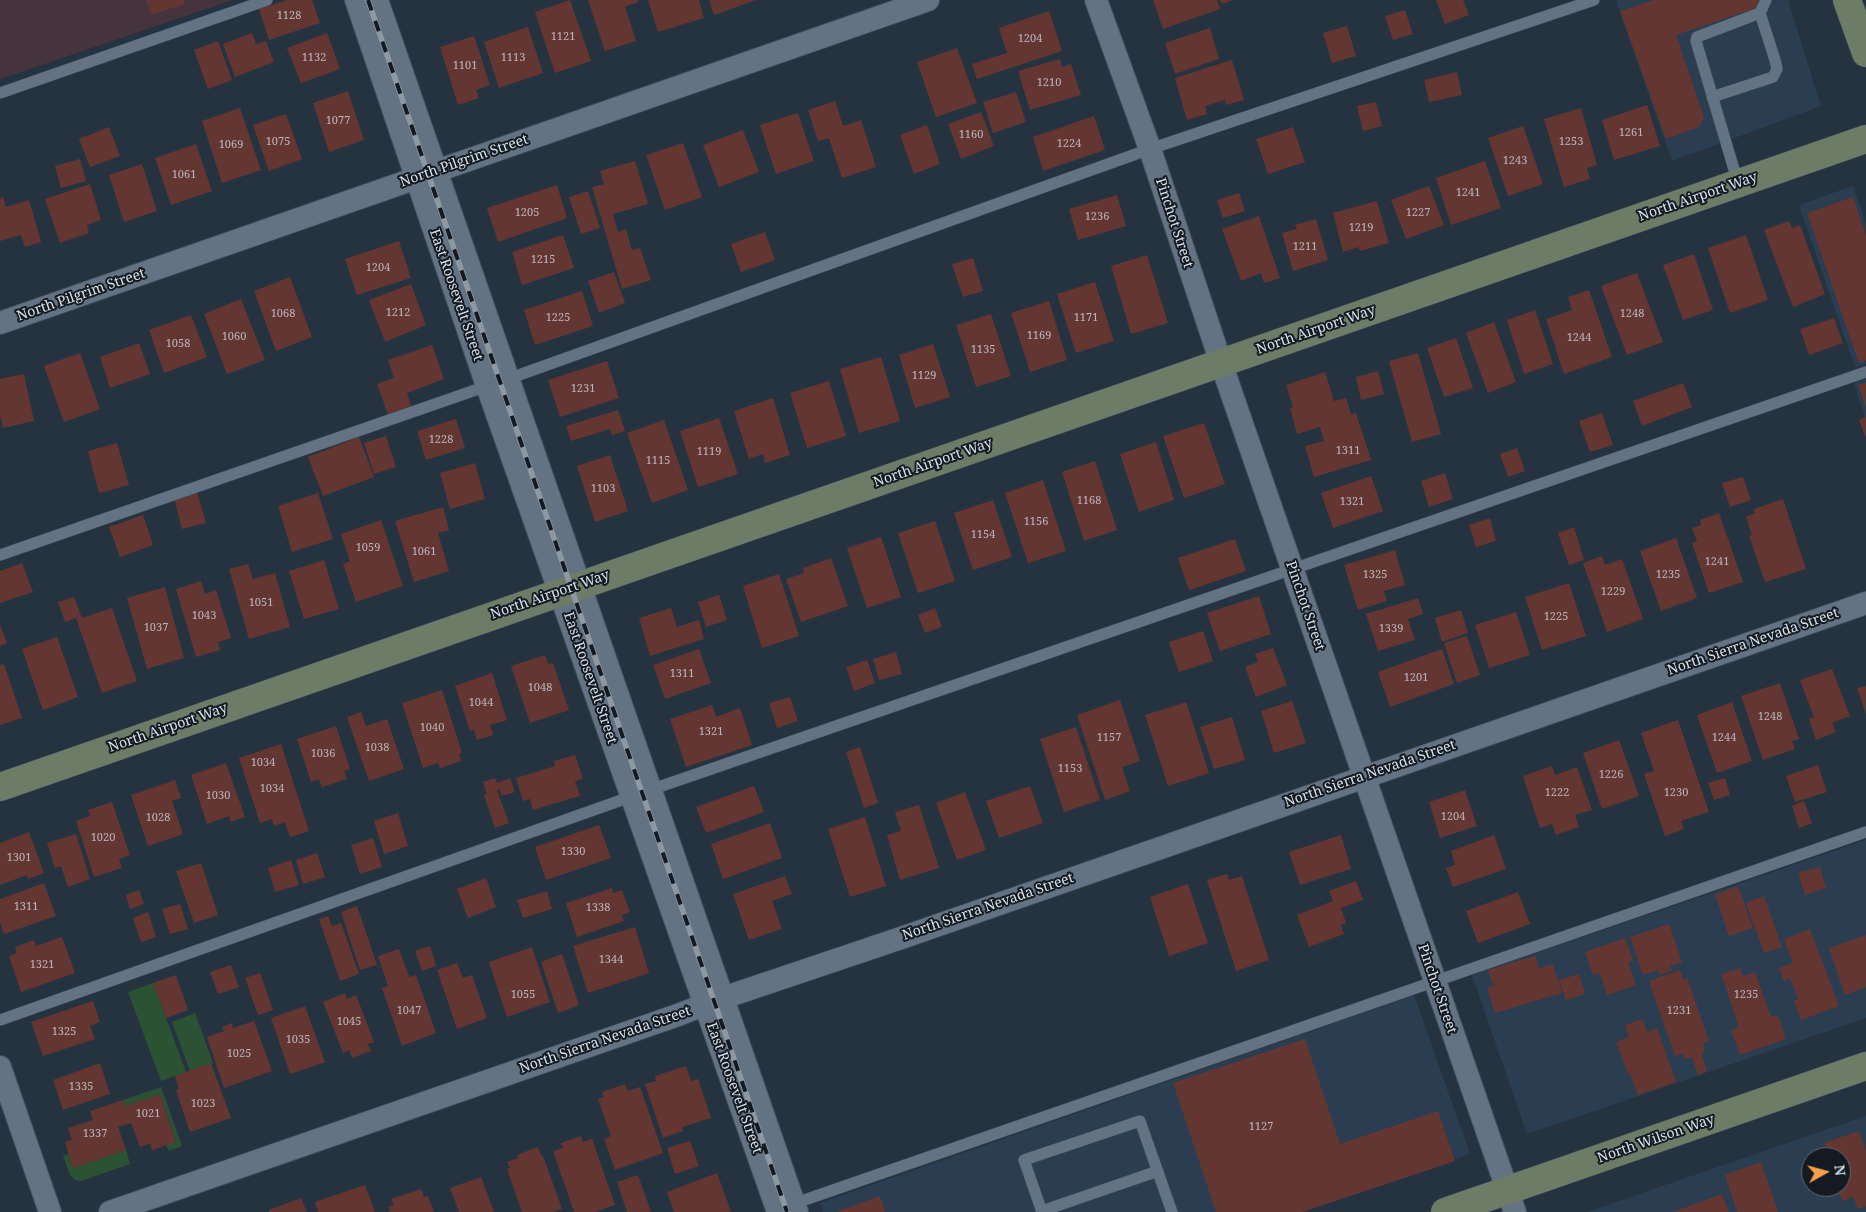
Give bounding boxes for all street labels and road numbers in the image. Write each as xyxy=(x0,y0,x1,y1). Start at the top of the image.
street label: North Pilgrim Street xyxy=(398,131,530,191)
street label: North Airport Way xyxy=(1636,169,1760,225)
street label: Pinchot Street xyxy=(1152,176,1196,270)
street label: East Roosevelt Street xyxy=(426,227,486,363)
street label: North Pilgrim Street xyxy=(15,265,147,325)
street label: North Airport Way xyxy=(1254,302,1378,358)
street label: North Airport Way xyxy=(871,435,995,491)
street label: Pinchot Street xyxy=(1282,559,1328,653)
street label: North Airport Way xyxy=(488,567,612,623)
street label: North Sierra Nevada Street xyxy=(1665,605,1841,679)
street label: East Roosevelt Street xyxy=(560,610,620,746)
street label: North Airport Way xyxy=(106,700,230,756)
street label: North Sierra Nevada Street xyxy=(1282,737,1458,811)
street label: North Sierra Nevada Street xyxy=(900,870,1076,944)
street label: Pinchot Street xyxy=(1414,942,1460,1036)
street label: North Sierra Nevada Street xyxy=(517,1003,693,1077)
street label: East Roosevelt Street xyxy=(702,1020,766,1156)
street label: North Wilson Way xyxy=(1595,1111,1717,1167)

